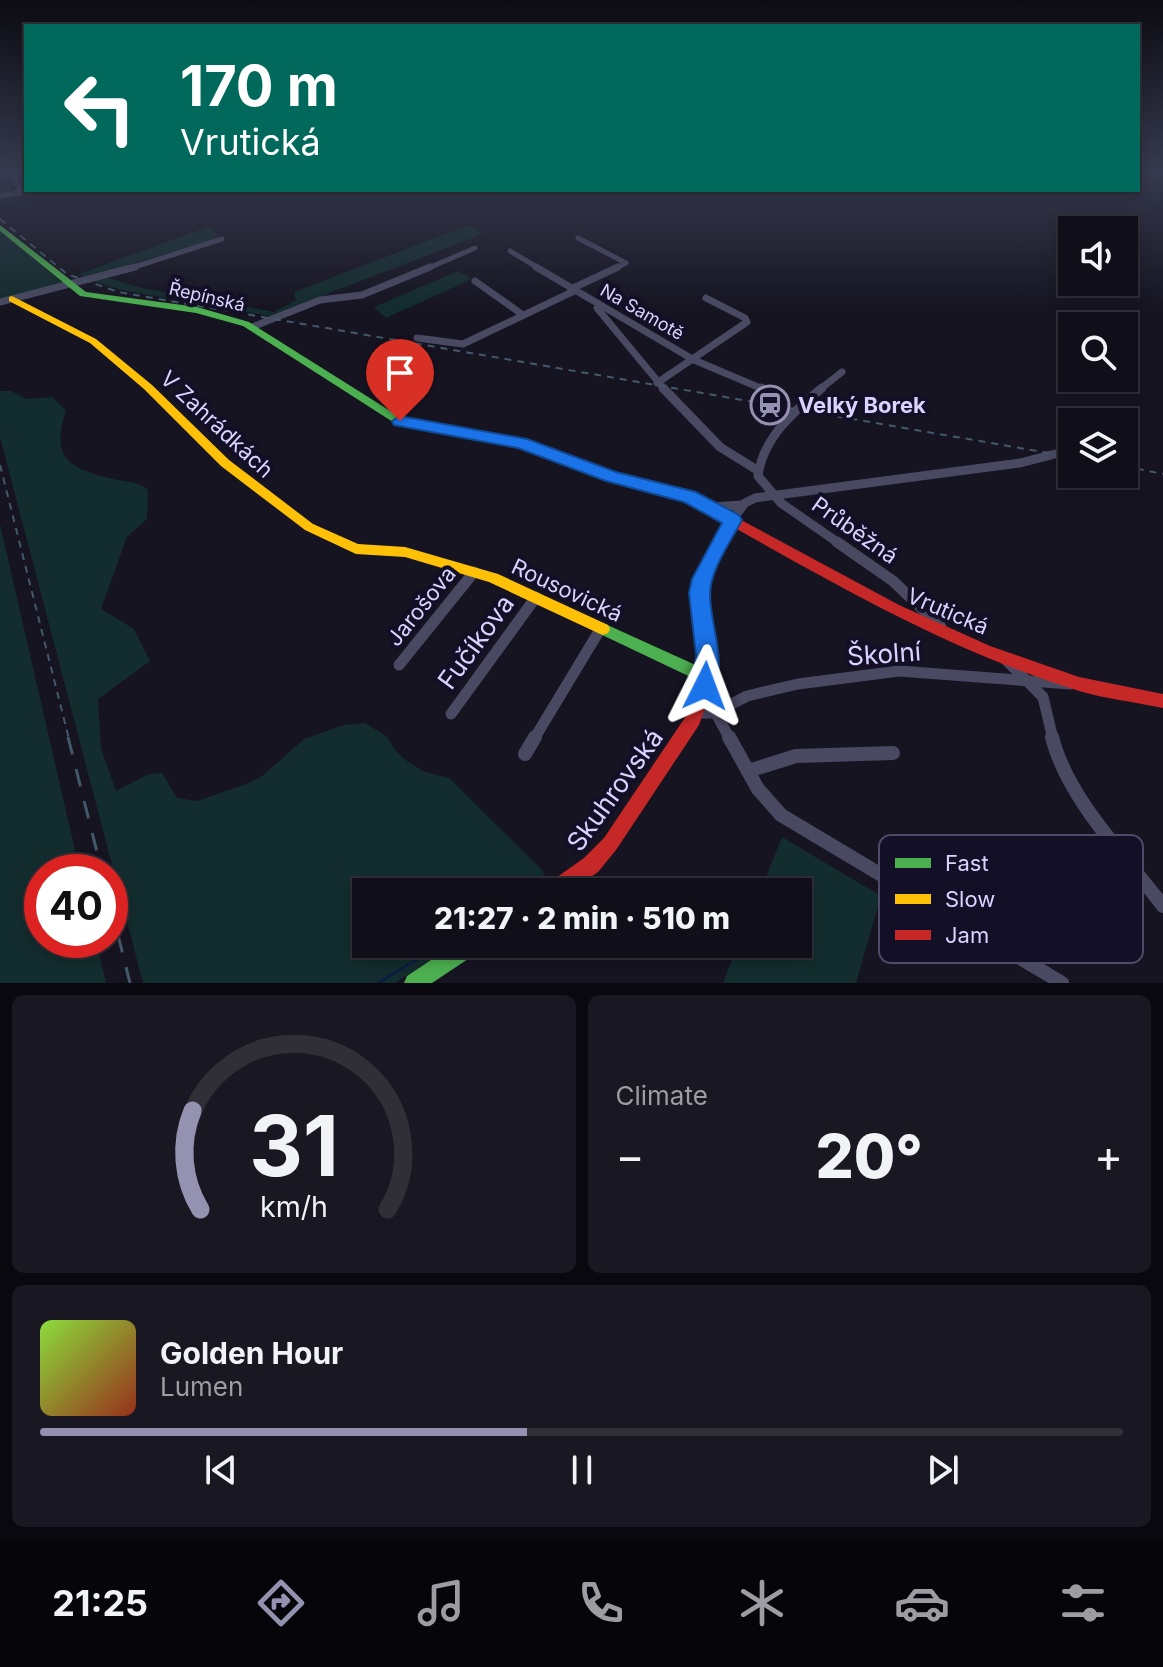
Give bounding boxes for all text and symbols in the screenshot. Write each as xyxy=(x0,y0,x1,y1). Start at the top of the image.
text: 170 m xyxy=(180,52,338,120)
icon: left xyxy=(48,56,152,160)
text: Vrutická xyxy=(180,120,321,164)
map controls xyxy=(1058,216,1138,488)
button: sound xyxy=(1058,216,1138,296)
street label: Řepínská xyxy=(167,277,247,315)
street label: Na Samotě xyxy=(597,279,688,344)
button: search xyxy=(1058,312,1138,392)
pin xyxy=(366,339,434,421)
icon: arrive xyxy=(378,351,422,395)
street label: V Zahrádkách xyxy=(155,365,279,483)
station icon: Velký Borek xyxy=(749,384,791,426)
place label: Velký Borek xyxy=(798,392,926,418)
button: layers xyxy=(1058,408,1138,488)
street label: Průběžná xyxy=(807,491,903,569)
street label: Rousovická xyxy=(508,553,626,627)
street label: Jarošova xyxy=(381,561,461,651)
street label: Vrutická xyxy=(903,582,993,640)
street label: Fučíkova xyxy=(431,589,520,695)
street label: Školní xyxy=(846,635,923,672)
position arrow xyxy=(663,644,747,728)
street label: Skuhrovská xyxy=(560,723,669,857)
legend xyxy=(879,835,1143,963)
text: Fast xyxy=(945,850,989,876)
speed limit sign: 40 xyxy=(24,854,128,958)
text: Slow xyxy=(945,886,995,912)
text: 21:27 · 2 min · 510 m xyxy=(434,900,730,936)
text: Jam xyxy=(945,922,989,948)
text: Climate xyxy=(616,1080,708,1111)
text: 31 xyxy=(249,1095,339,1196)
text: 20° xyxy=(816,1120,923,1192)
text: − xyxy=(616,1129,645,1183)
text: + xyxy=(1094,1129,1123,1183)
text: km/h xyxy=(260,1189,328,1224)
text: Golden Hour xyxy=(160,1335,343,1371)
text: Lumen xyxy=(160,1371,243,1402)
icon: previous xyxy=(199,1448,243,1492)
icon: pause xyxy=(560,1448,604,1492)
icon: next xyxy=(921,1448,965,1492)
icon: directions xyxy=(253,1575,309,1631)
icon: music xyxy=(413,1575,469,1631)
icon: phone xyxy=(573,1575,629,1631)
icon: climate xyxy=(734,1575,790,1631)
icon: car xyxy=(894,1575,950,1631)
icon: filters xyxy=(1055,1575,1111,1631)
text: 21:25 xyxy=(52,1581,148,1625)

